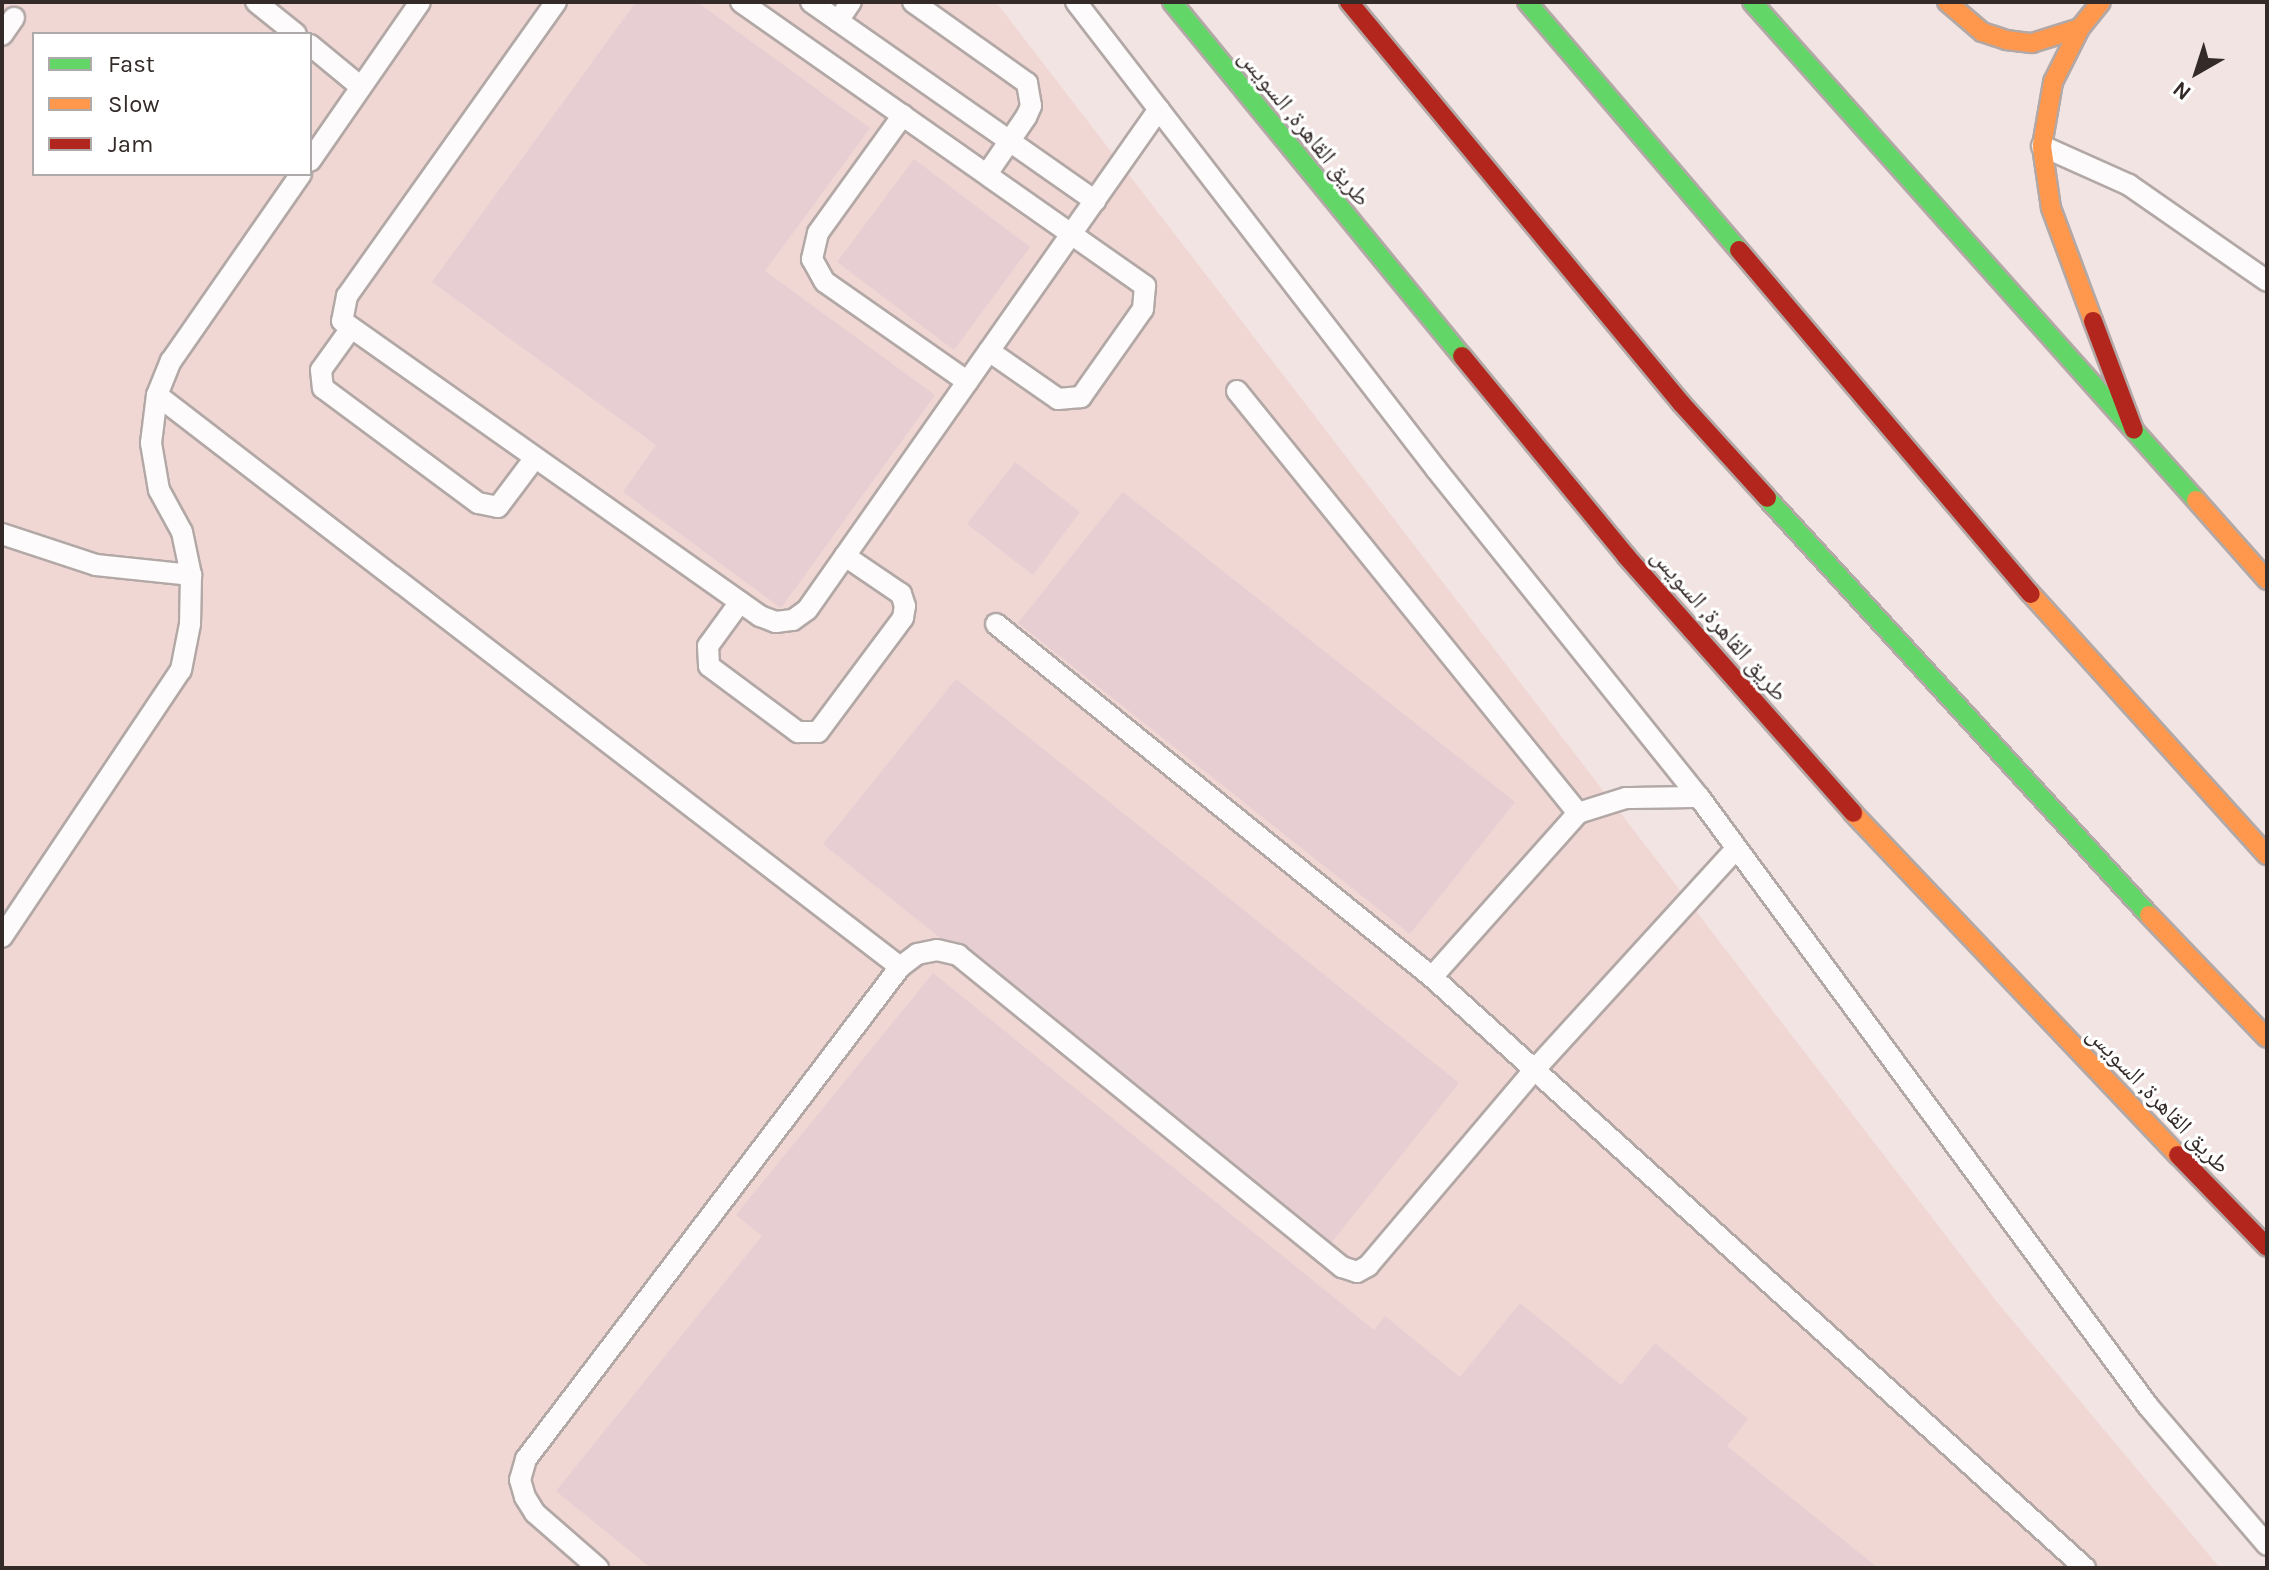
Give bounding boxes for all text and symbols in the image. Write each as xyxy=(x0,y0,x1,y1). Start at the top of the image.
legend xyxy=(32,32,312,176)
north arrow xyxy=(2157,32,2237,112)
street label: طريق القاهرة, السويس xyxy=(1232,44,1376,212)
text: Fast xyxy=(108,50,155,78)
text: N xyxy=(2168,76,2196,106)
text: Slow xyxy=(108,90,160,118)
text: Jam xyxy=(108,130,153,158)
street label: طريق القاهرة, السويس xyxy=(1644,542,1794,708)
street label: طريق القاهرة, السويس xyxy=(2080,1020,2236,1180)

